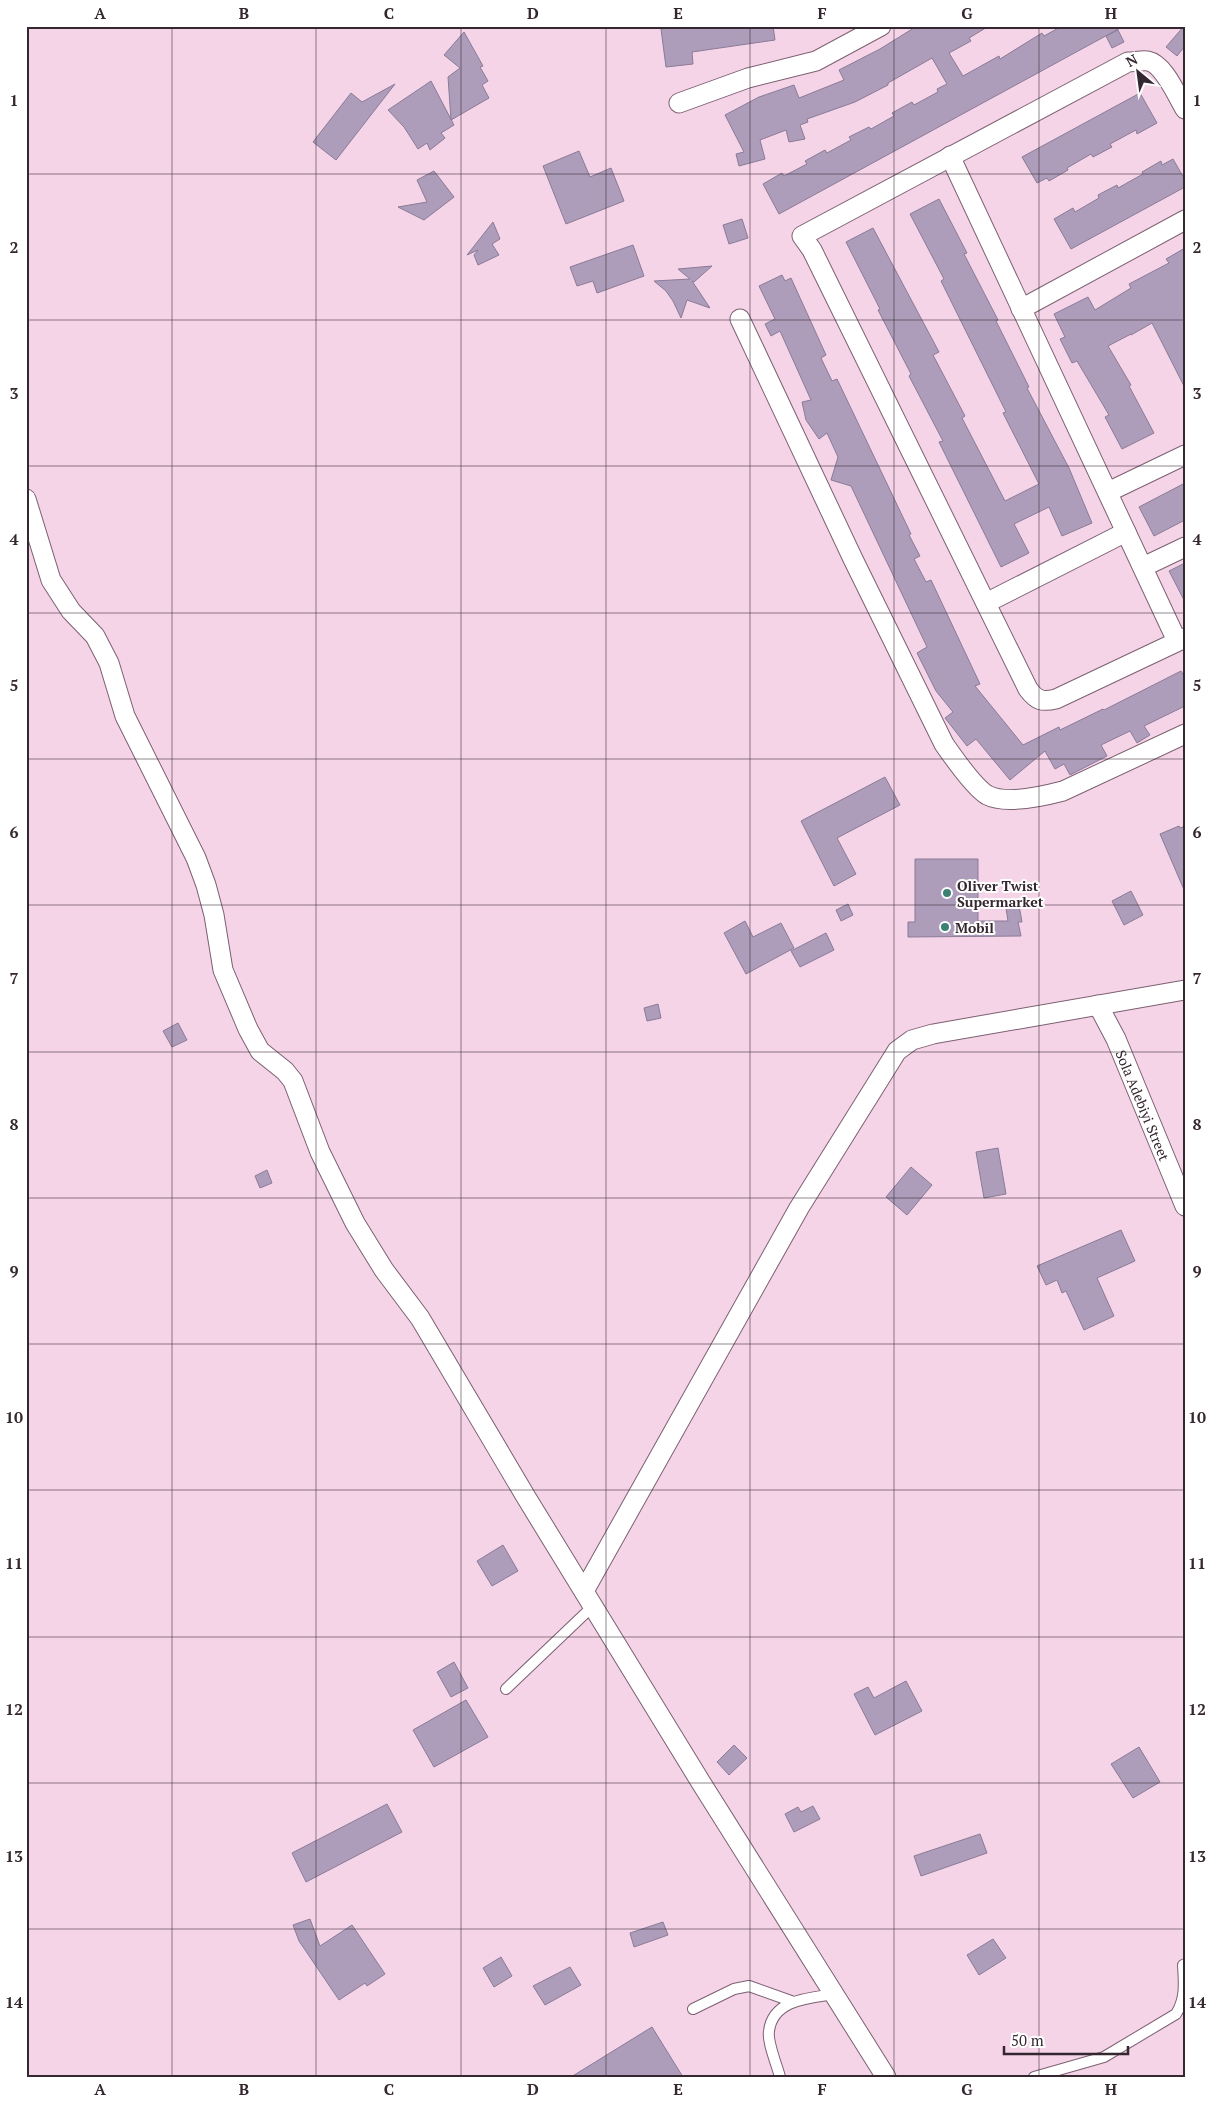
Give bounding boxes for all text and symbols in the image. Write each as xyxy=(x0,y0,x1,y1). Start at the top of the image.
text: A xyxy=(94,2,106,24)
text: B xyxy=(239,2,249,24)
text: C xyxy=(384,2,394,24)
text: D xyxy=(527,2,539,24)
text: E xyxy=(673,2,683,24)
text: F xyxy=(817,2,827,24)
text: G xyxy=(961,2,973,24)
text: H xyxy=(1105,2,1117,24)
north arrow xyxy=(1114,48,1164,98)
text: N xyxy=(1122,49,1141,71)
text: 1 xyxy=(9,89,19,111)
text: 1 xyxy=(1192,89,1202,111)
text: 2 xyxy=(9,236,19,258)
text: 2 xyxy=(1192,236,1202,258)
text: 3 xyxy=(9,382,19,404)
text: 3 xyxy=(1192,382,1202,404)
text: 4 xyxy=(9,528,19,550)
text: 4 xyxy=(1192,528,1202,550)
text: 5 xyxy=(9,674,19,696)
text: 5 xyxy=(1192,674,1202,696)
text: 6 xyxy=(9,821,19,843)
text: 6 xyxy=(1192,821,1202,843)
place label: Oliver Twist Supermarket xyxy=(957,876,1044,911)
marker: Oliver Twist Supermarket xyxy=(941,887,953,899)
place label: Mobil xyxy=(955,918,994,937)
marker: Mobil xyxy=(939,921,951,933)
text: 7 xyxy=(9,967,19,989)
text: 7 xyxy=(1192,967,1202,989)
street label: Sola Adebiyi Street xyxy=(1112,1047,1175,1164)
text: 8 xyxy=(9,1113,19,1135)
text: 8 xyxy=(1192,1113,1202,1135)
text: 9 xyxy=(9,1260,19,1282)
text: 9 xyxy=(1192,1260,1202,1282)
text: 10 xyxy=(5,1406,23,1428)
text: 10 xyxy=(1188,1406,1206,1428)
text: 11 xyxy=(5,1552,23,1574)
text: 11 xyxy=(1188,1552,1206,1574)
text: 12 xyxy=(5,1698,23,1720)
text: 12 xyxy=(1188,1698,1206,1720)
text: 13 xyxy=(5,1845,23,1867)
text: 13 xyxy=(1188,1845,1206,1867)
text: 14 xyxy=(5,1991,23,2013)
text: 14 xyxy=(1188,1991,1206,2013)
scale bar xyxy=(1004,2023,1127,2055)
text: 50 m xyxy=(1011,2030,1044,2050)
text: A xyxy=(94,2078,106,2100)
text: B xyxy=(239,2078,249,2100)
text: C xyxy=(384,2078,394,2100)
text: D xyxy=(527,2078,539,2100)
text: E xyxy=(673,2078,683,2100)
text: F xyxy=(817,2078,827,2100)
text: G xyxy=(961,2078,973,2100)
text: H xyxy=(1105,2078,1117,2100)

